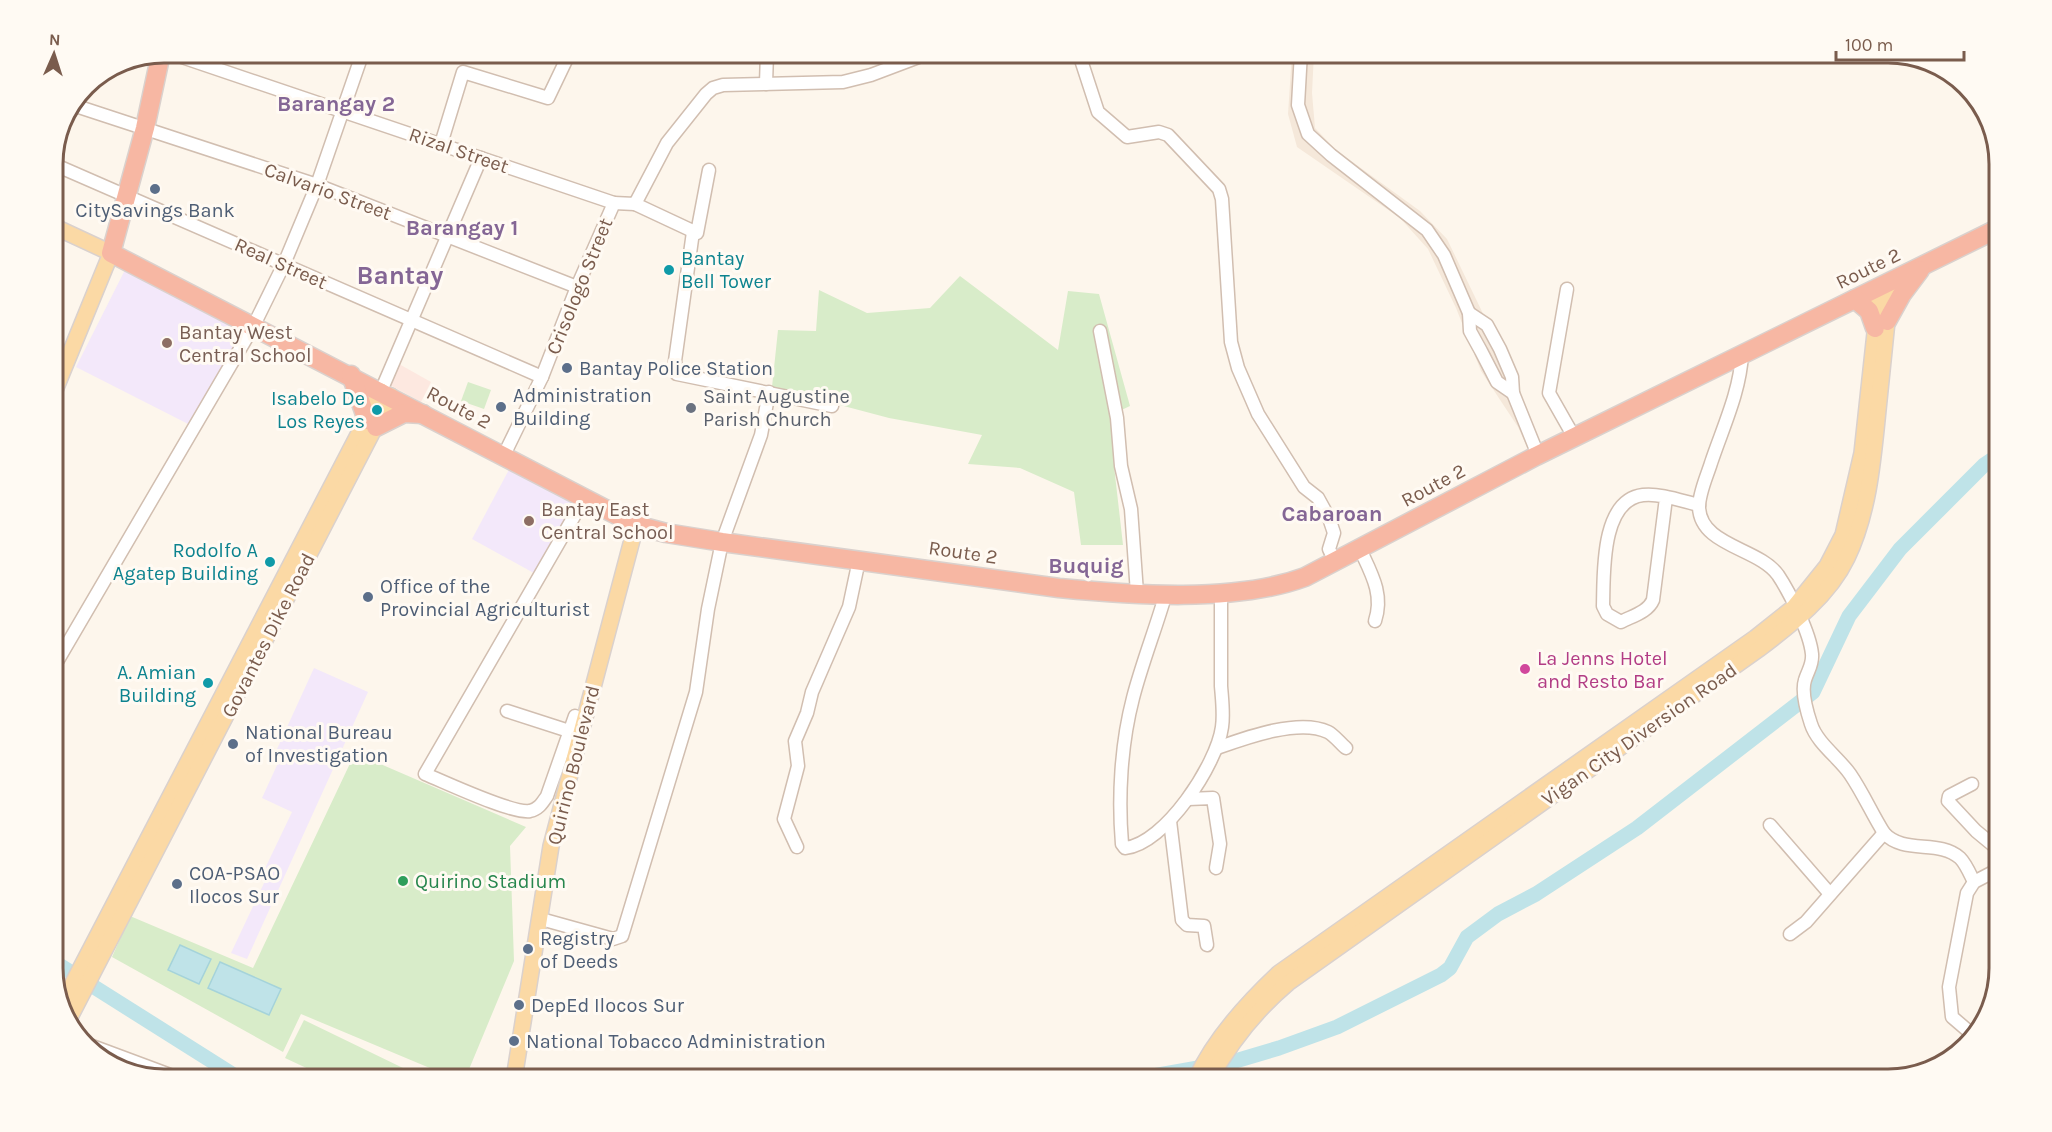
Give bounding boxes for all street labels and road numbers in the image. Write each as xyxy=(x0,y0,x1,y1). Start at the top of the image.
street label: Rizal Street xyxy=(406,123,512,178)
street label: Calvario Street xyxy=(261,158,395,225)
street label: Crisologo Street xyxy=(542,214,618,358)
street label: Real Street xyxy=(231,233,331,294)
street label: Route 2 xyxy=(1832,243,1904,294)
street label: Route 2 xyxy=(423,381,495,434)
street label: Route 2 xyxy=(1397,459,1469,512)
street label: Route 2 xyxy=(927,536,999,569)
street label: Govantes Dike Road xyxy=(217,549,320,721)
street label: Vigan City Diversion Road xyxy=(1537,658,1741,811)
street label: Quirino Boulevard xyxy=(543,683,604,847)

